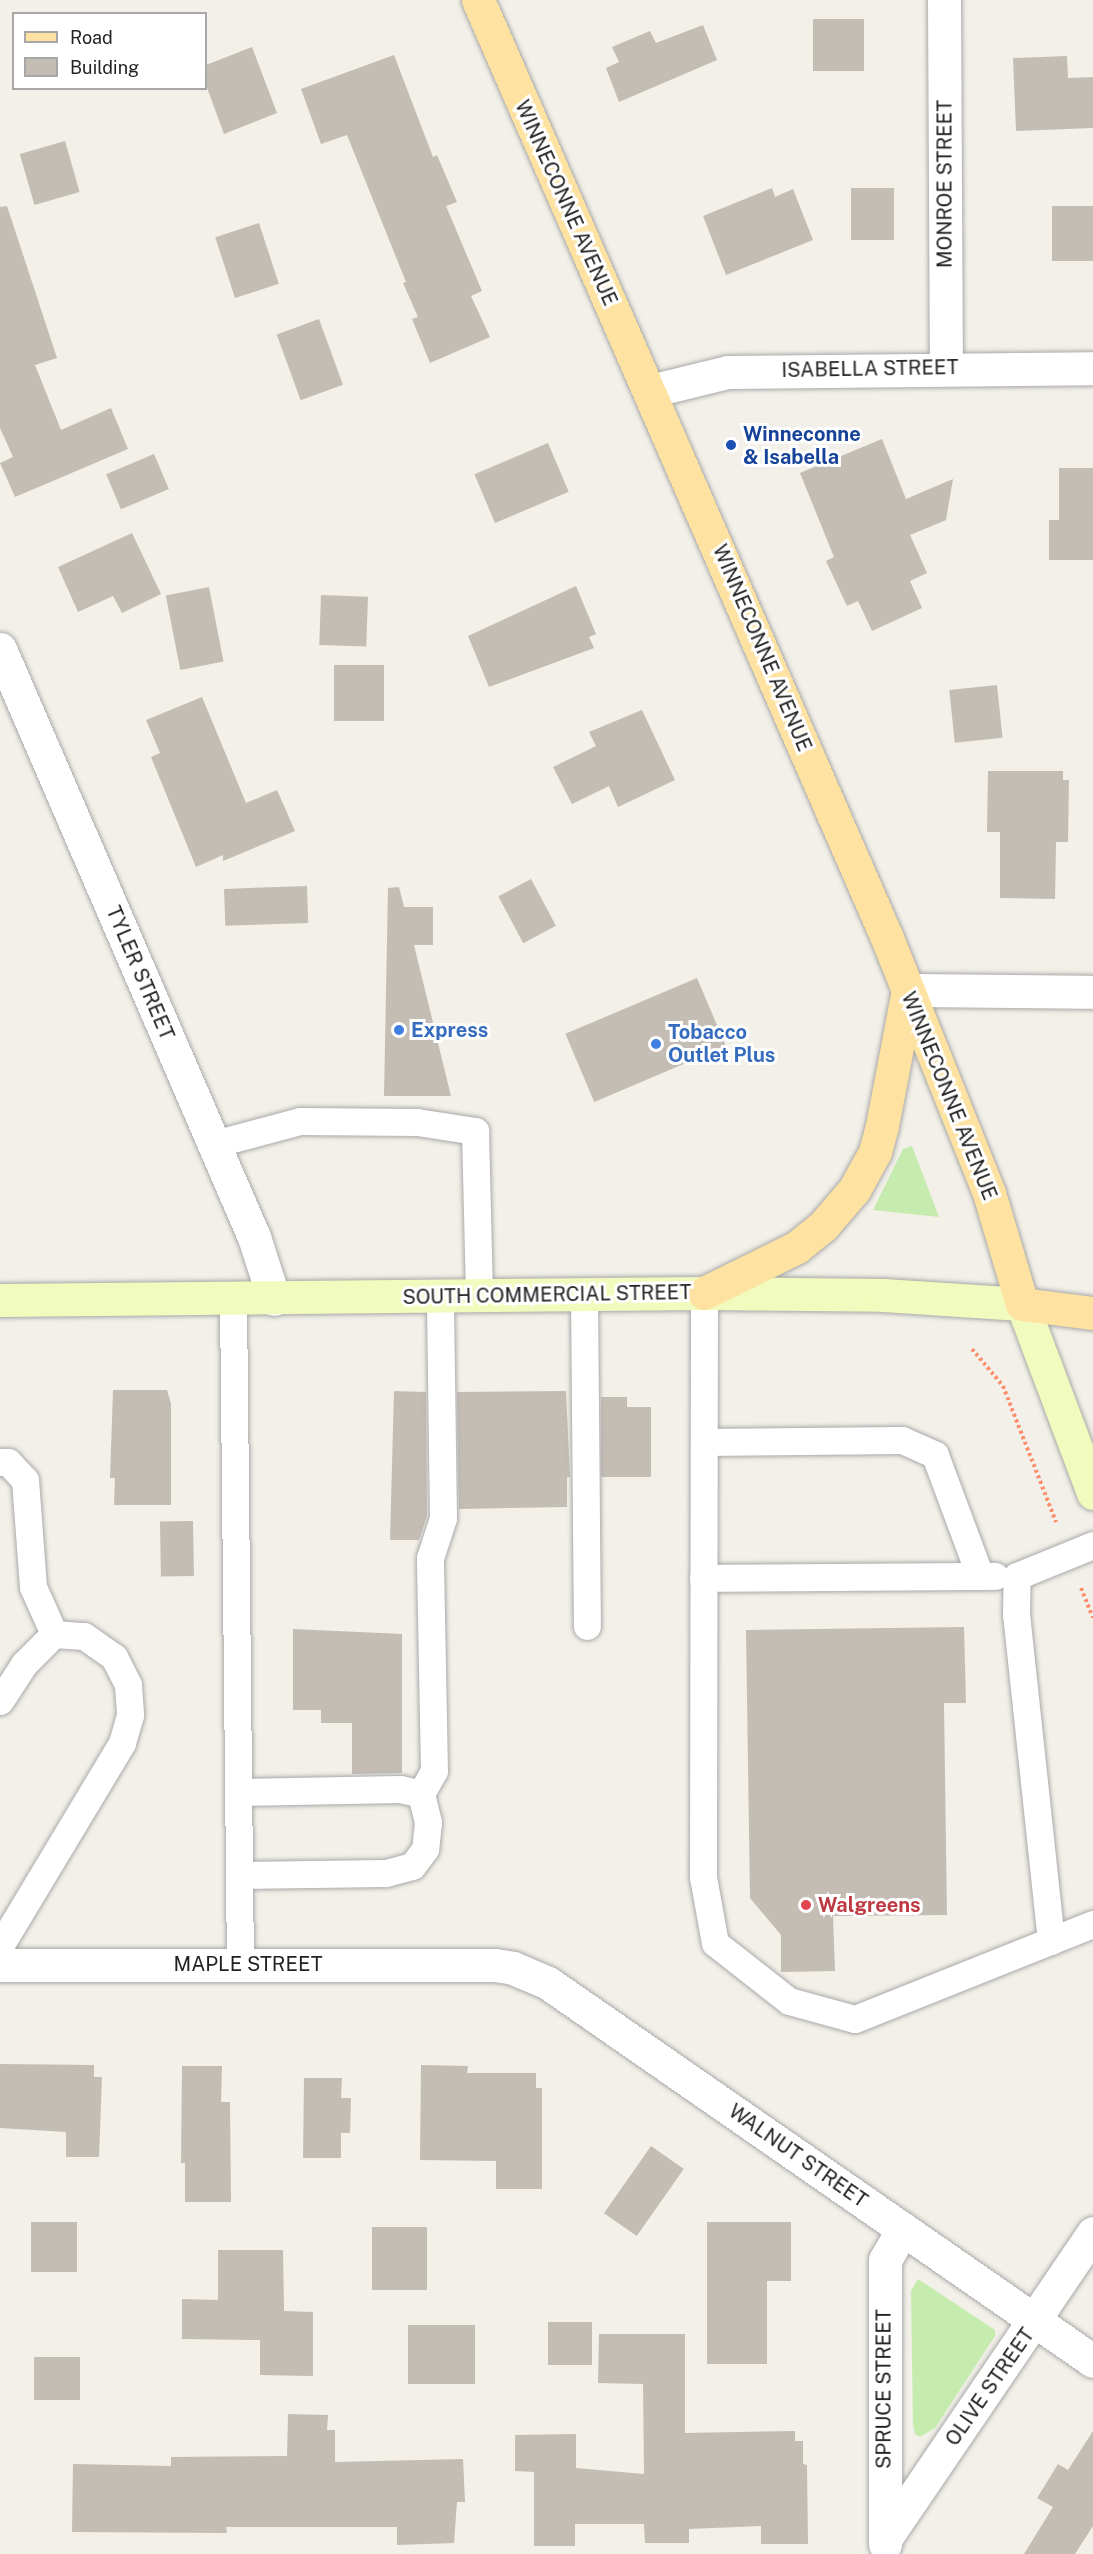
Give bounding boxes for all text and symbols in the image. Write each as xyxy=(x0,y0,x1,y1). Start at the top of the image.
legend xyxy=(12,12,207,90)
text: Road xyxy=(70,27,113,48)
text: Building xyxy=(70,57,139,78)
street label: WINNECONNE AVENUE xyxy=(510,97,622,309)
street label: MONROE STREET xyxy=(933,100,957,268)
street label: ISABELLA STREET xyxy=(781,355,959,383)
place label: Winneconne & Isabella xyxy=(743,422,861,469)
marker: Winneconne & Isabella xyxy=(724,438,738,452)
street label: WINNECONNE AVENUE xyxy=(707,541,817,755)
street label: TYLER STREET xyxy=(101,902,179,1044)
street label: WINNECONNE AVENUE xyxy=(896,988,1002,1204)
place label: Express xyxy=(411,1018,488,1042)
place label: Tobacco Outlet Plus xyxy=(668,1020,775,1067)
marker: Express xyxy=(392,1023,406,1037)
marker: Tobacco Outlet Plus xyxy=(649,1037,663,1051)
street label: SOUTH COMMERCIAL STREET xyxy=(402,1280,692,1310)
place label: Walgreens xyxy=(818,1893,921,1917)
marker: Walgreens xyxy=(799,1898,813,1912)
street label: MAPLE STREET xyxy=(173,1952,323,1976)
street label: WALNUT STREET xyxy=(724,2099,872,2213)
street label: SPRUCE STREET xyxy=(872,2309,896,2469)
street label: OLIVE STREET xyxy=(941,2323,1039,2451)

